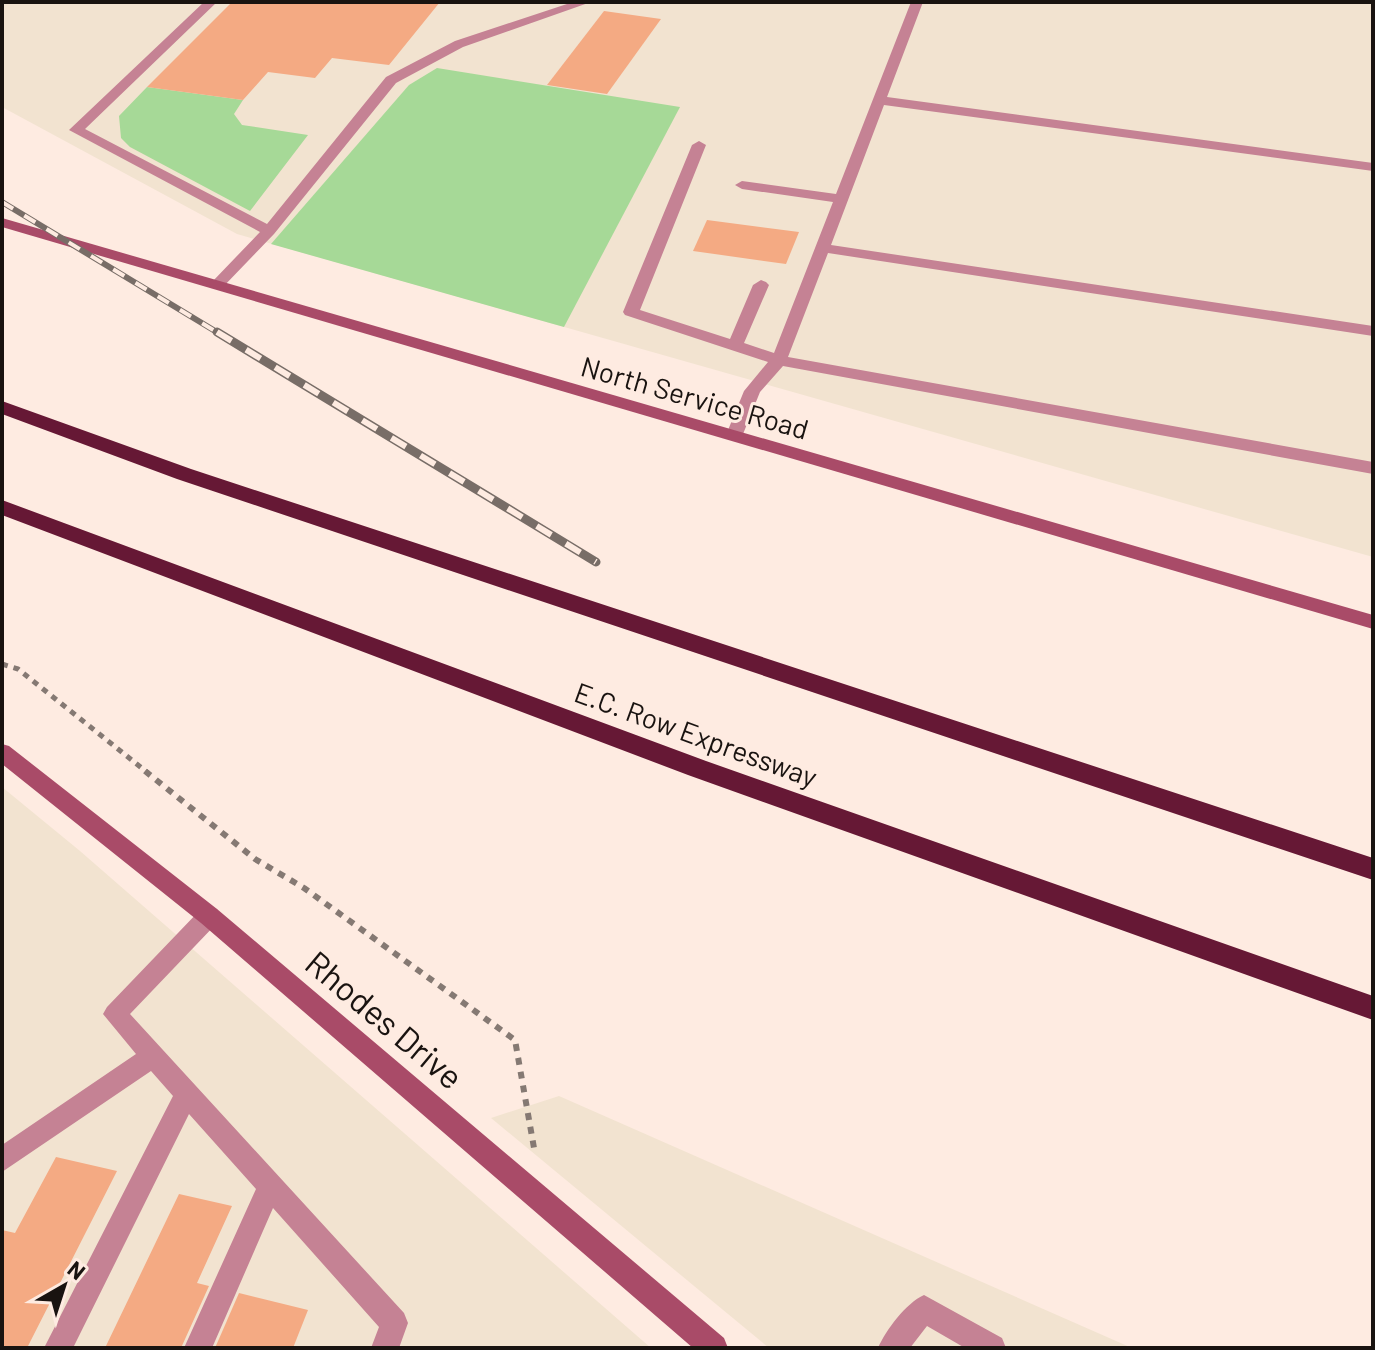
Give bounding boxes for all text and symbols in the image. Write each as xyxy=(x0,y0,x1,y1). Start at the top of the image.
street label: North Service Road xyxy=(577,348,813,446)
street label: E.C. Row Expressway xyxy=(570,674,822,794)
street label: Rhodes Drive xyxy=(298,941,472,1097)
north arrow xyxy=(24,1246,104,1326)
text: N xyxy=(63,1255,91,1284)

